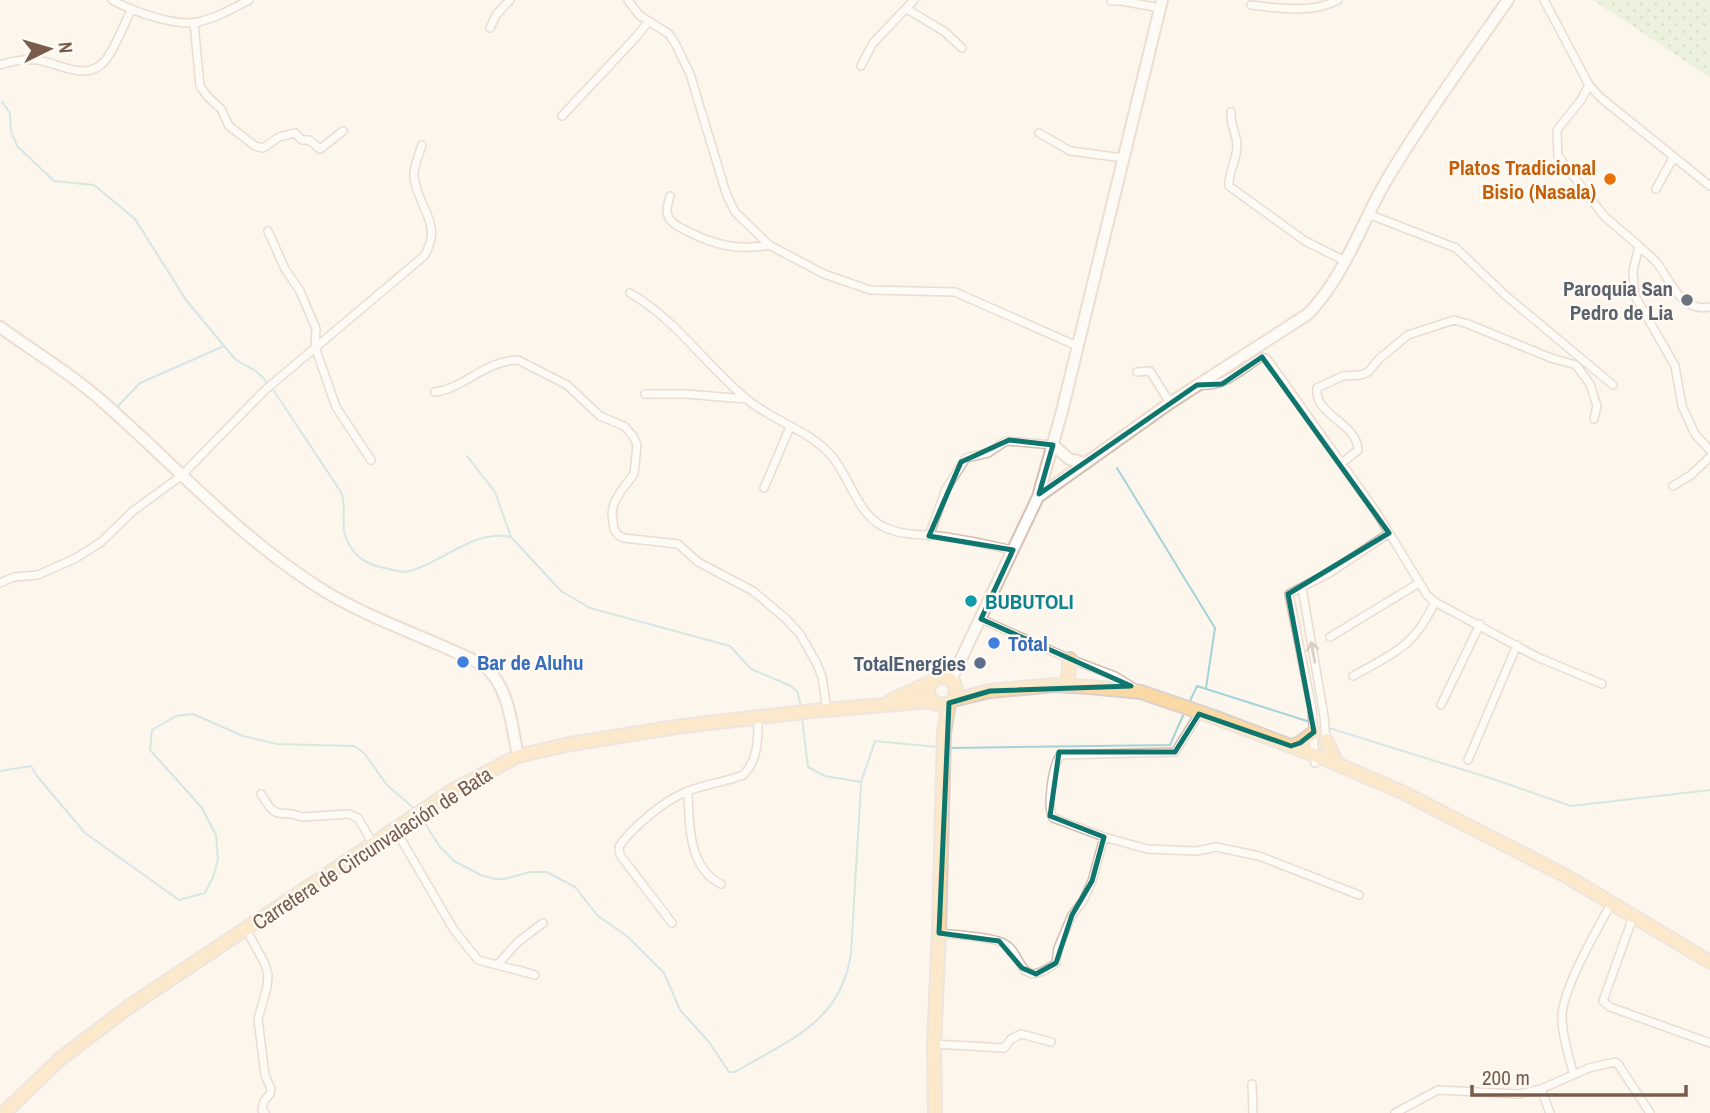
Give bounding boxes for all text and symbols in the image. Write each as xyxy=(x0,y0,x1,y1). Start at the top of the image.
north arrow xyxy=(14,14,84,84)
text: N xyxy=(52,41,79,54)
place label: Platos Tradicional Bisio (Nasala) xyxy=(1449,153,1596,206)
marker: Platos Tradicional Bisio (Nasala) xyxy=(1602,171,1618,187)
place label: Paroquia San Pedro de Lia xyxy=(1563,274,1673,327)
marker: Paroquia San Pedro de Lia xyxy=(1679,292,1695,308)
place label: BUBUTOLI xyxy=(985,587,1074,616)
marker: BUBUTOLI xyxy=(963,593,979,609)
place label: Total xyxy=(1008,629,1048,658)
marker: Total xyxy=(986,635,1002,651)
one-way arrow xyxy=(1306,641,1319,664)
place label: Bar de Aluhu xyxy=(477,648,584,677)
place label: TotalEnergies xyxy=(853,649,966,678)
marker: Bar de Aluhu xyxy=(455,654,471,670)
marker: TotalEnergies xyxy=(972,655,988,671)
street label: Carretera de Circunvalación de Bata xyxy=(246,759,498,937)
scale bar xyxy=(1472,1054,1686,1098)
text: 200 m xyxy=(1482,1063,1530,1092)

